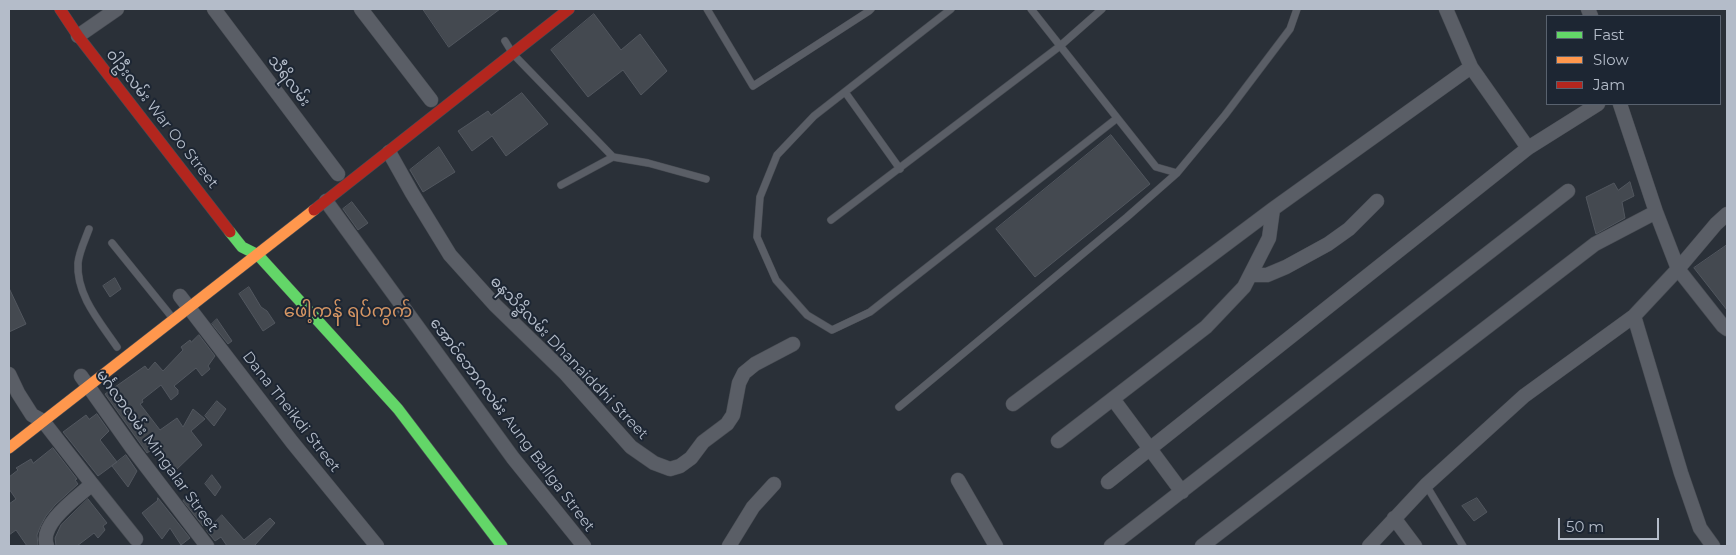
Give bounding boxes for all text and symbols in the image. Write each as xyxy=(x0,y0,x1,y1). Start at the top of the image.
legend xyxy=(1546,15,1721,105)
text: Fast xyxy=(1593,25,1624,44)
street label: ဝါဦးလမ်း War Oo Street xyxy=(102,46,222,192)
text: Slow xyxy=(1593,50,1629,69)
street label: သီရိလမ်း xyxy=(264,52,314,110)
text: Jam xyxy=(1593,75,1625,94)
street label: ဓနသိဒ္ဓိလမ်း Dhanaiddhi Street xyxy=(486,273,652,443)
district label: ဖေါ့ကန် ရပ်ကွက် xyxy=(284,301,412,323)
street label: အောင်ဘောဂလမ်း Aung Ballga Street xyxy=(426,315,598,535)
street label: Dana Theikdi Street xyxy=(238,348,344,476)
street label: မင်္ဂလာလမ်း Mingalar Street xyxy=(92,366,222,536)
scale bar xyxy=(1561,508,1662,540)
text: 50 m xyxy=(1566,517,1604,536)

